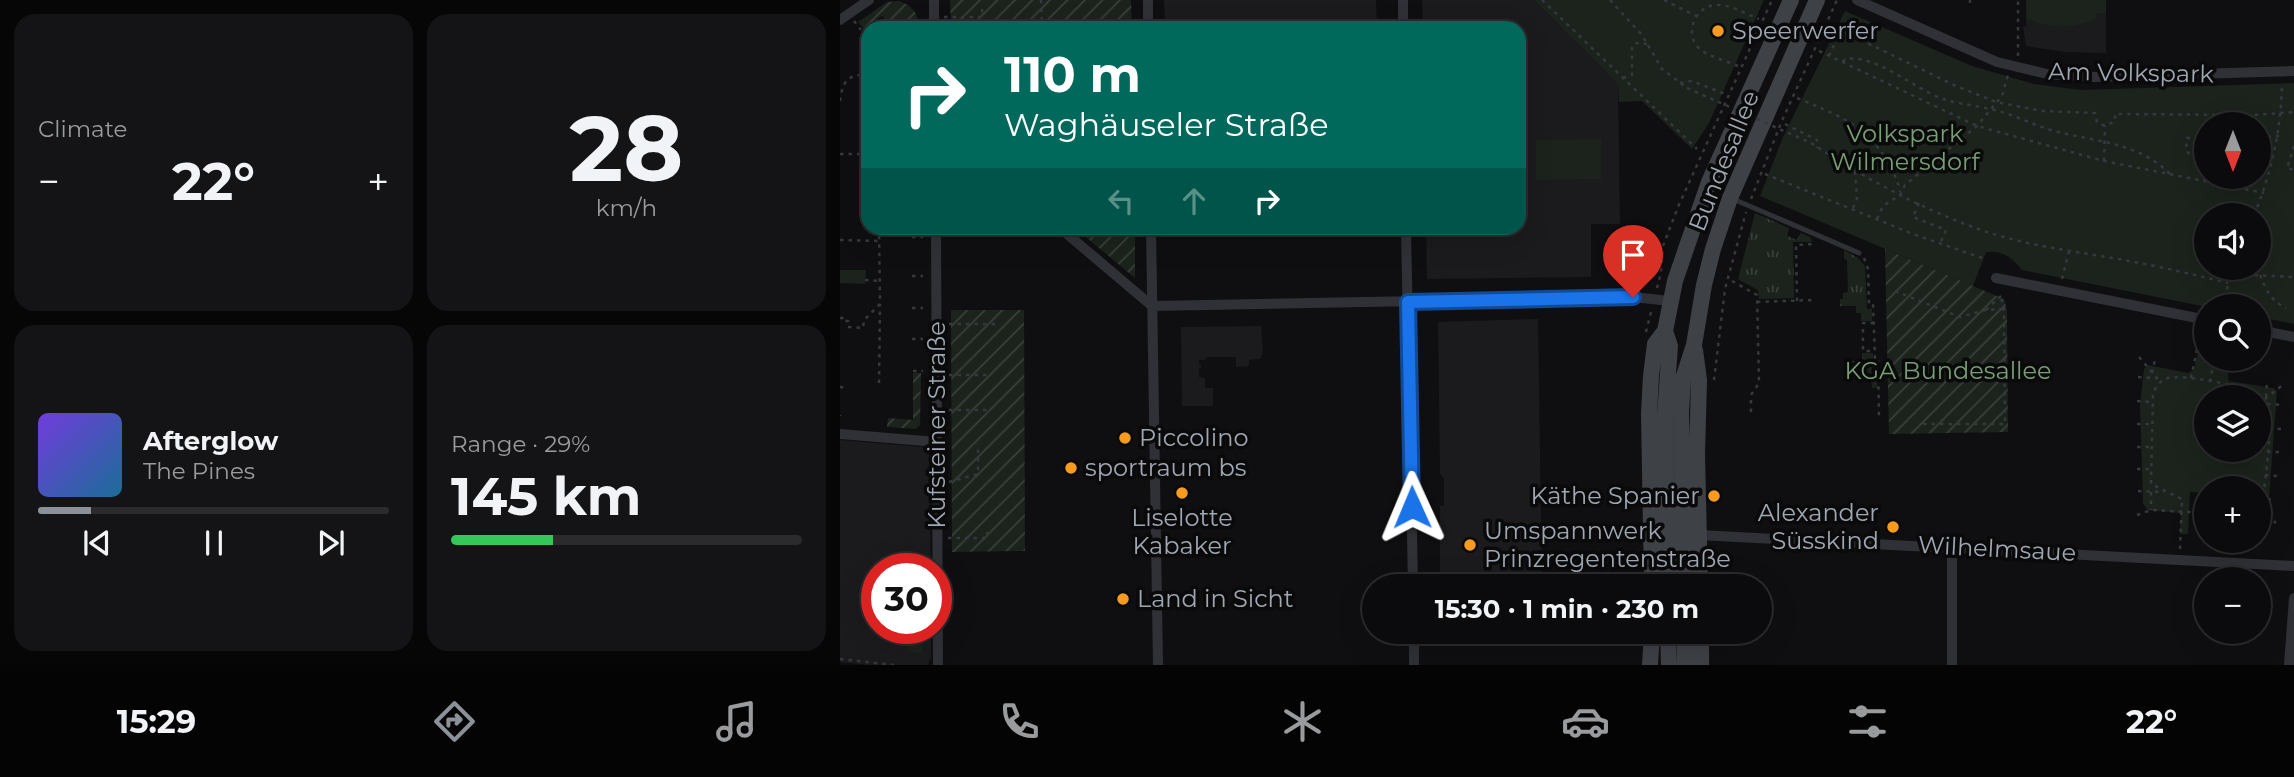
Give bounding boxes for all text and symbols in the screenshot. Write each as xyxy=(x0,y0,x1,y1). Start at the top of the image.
place label: Speerwerfer xyxy=(1732,16,1879,45)
marker: Speerwerfer xyxy=(1710,23,1726,39)
text: 110 m xyxy=(1004,45,1141,104)
icon: right xyxy=(889,49,980,140)
street label: Am Volkspark xyxy=(2048,57,2215,88)
street label: Bundesallee xyxy=(1682,86,1765,235)
text: 28 xyxy=(570,93,683,204)
text: Waghäuseler Straße xyxy=(1004,105,1329,144)
north arrow xyxy=(2194,112,2272,189)
map controls xyxy=(2194,112,2271,644)
text: Climate xyxy=(38,115,127,143)
park label: Volkspark Wilmersdorf xyxy=(1830,119,1981,176)
text: 22° xyxy=(172,150,255,213)
text: − xyxy=(38,158,60,205)
text: + xyxy=(367,158,389,205)
icon: left xyxy=(1102,182,1140,220)
icon: ahead xyxy=(1175,182,1213,220)
icon: right xyxy=(1248,182,1286,220)
text: km/h xyxy=(596,194,657,222)
button: sound xyxy=(2194,203,2271,280)
pin xyxy=(1603,225,1663,297)
icon: arrive xyxy=(1614,236,1652,274)
button: search xyxy=(2194,294,2271,371)
street label: Kufsteiner Straße xyxy=(922,321,951,529)
park label: KGA Bundesallee xyxy=(1844,356,2052,385)
button: layers xyxy=(2194,385,2271,462)
place label: Piccolino xyxy=(1139,423,1249,452)
text: Afterglow xyxy=(143,425,278,457)
text: Range · 29% xyxy=(451,430,590,458)
marker: Piccolino xyxy=(1117,430,1133,446)
place label: sportraum bs xyxy=(1085,453,1246,482)
text: The Pines xyxy=(143,457,255,485)
marker: sportraum bs xyxy=(1063,460,1079,476)
text: 145 km xyxy=(451,465,641,528)
position arrow xyxy=(1375,470,1449,544)
button: + xyxy=(2194,476,2271,553)
place label: Käthe Spanier xyxy=(1530,481,1700,510)
marker: Liselotte Kabaker xyxy=(1174,485,1190,501)
marker: Käthe Spanier xyxy=(1706,488,1722,504)
place label: Alexander Süsskind xyxy=(1758,498,1879,555)
place label: Liselotte Kabaker xyxy=(1131,503,1233,560)
place label: Umspannwerk Prinzregentenstraße xyxy=(1484,516,1731,573)
marker: Alexander Süsskind xyxy=(1885,519,1901,535)
icon: previous xyxy=(78,524,116,562)
icon: pause xyxy=(195,524,233,562)
icon: next xyxy=(312,524,350,562)
street label: Wilhelmsaue xyxy=(1917,530,2077,567)
marker: Umspannwerk Prinzregentenstraße xyxy=(1462,537,1478,553)
speed limit sign: 30 xyxy=(861,553,952,644)
button: − xyxy=(2194,567,2271,644)
place label: Land in Sicht xyxy=(1137,584,1294,613)
marker: Land in Sicht xyxy=(1115,591,1131,607)
text: 15:30 · 1 min · 230 m xyxy=(1435,593,1699,625)
icon: directions xyxy=(430,697,479,746)
icon: music xyxy=(712,697,761,746)
icon: phone xyxy=(995,697,1044,746)
icon: climate xyxy=(1278,697,1327,746)
icon: car xyxy=(1561,697,1610,746)
icon: filters xyxy=(1843,697,1892,746)
text: 15:29 xyxy=(117,702,196,741)
text: 22° xyxy=(2126,702,2177,741)

